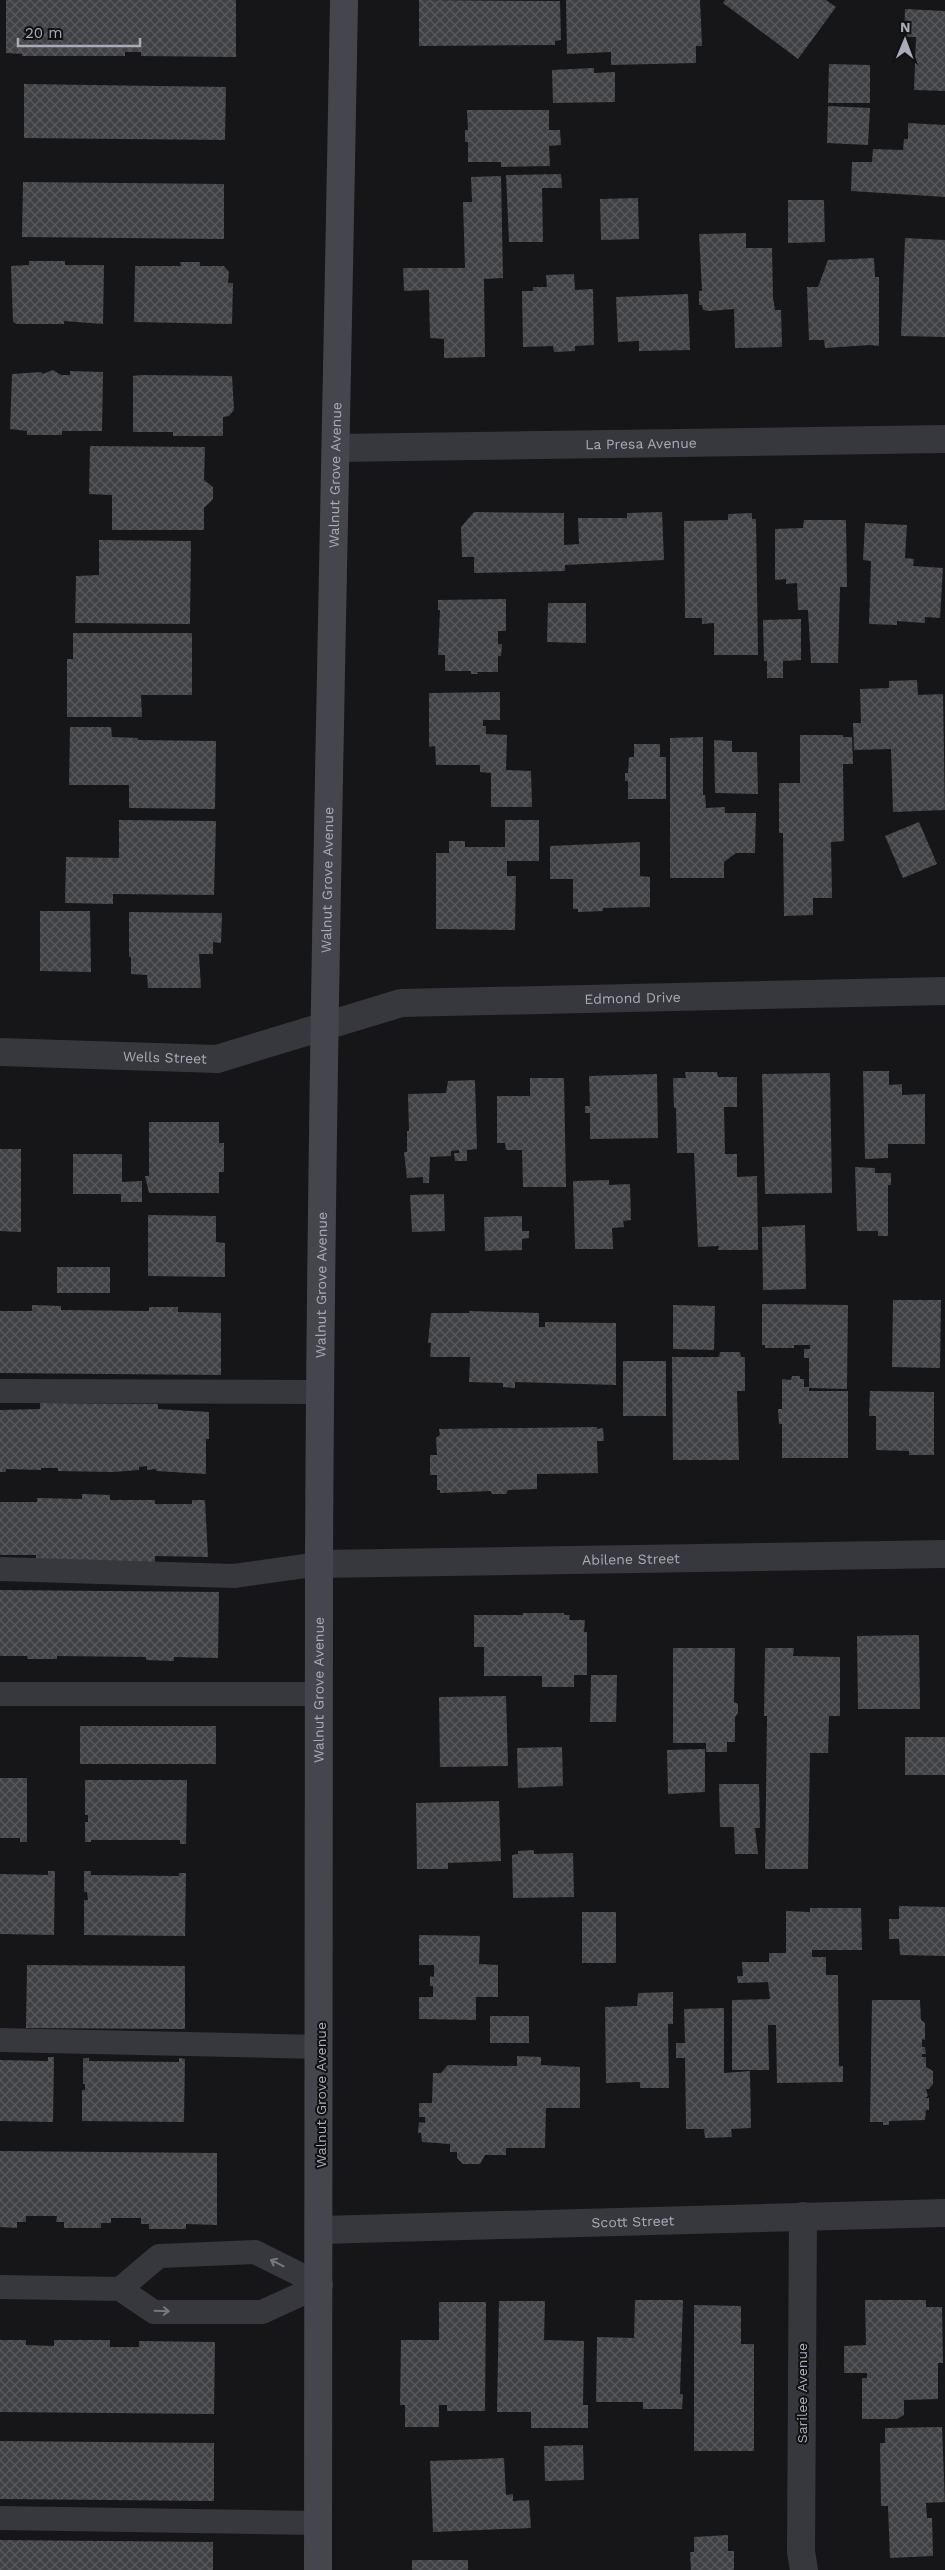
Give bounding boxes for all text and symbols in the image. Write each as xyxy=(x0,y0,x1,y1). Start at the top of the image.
scale bar xyxy=(18,15,140,47)
north arrow xyxy=(880,15,930,65)
text: N xyxy=(900,19,911,35)
text: 20 m xyxy=(25,24,63,42)
street label: Walnut Grove Avenue xyxy=(325,402,344,548)
street label: La Presa Avenue xyxy=(585,435,697,452)
street label: Walnut Grove Avenue xyxy=(318,807,336,953)
street label: Edmond Drive xyxy=(584,989,681,1007)
street label: Wells Street xyxy=(123,1048,207,1067)
street label: Walnut Grove Avenue xyxy=(312,1212,330,1358)
street label: Abilene Street xyxy=(582,1550,680,1568)
street label: Walnut Grove Avenue xyxy=(310,1617,327,1763)
street label: Walnut Grove Avenue xyxy=(313,2022,329,2168)
street label: Scott Street xyxy=(591,2212,675,2231)
one-way arrow xyxy=(270,2258,285,2267)
one-way arrow xyxy=(154,2307,170,2316)
street label: Sarilee Avenue xyxy=(794,2343,810,2443)

